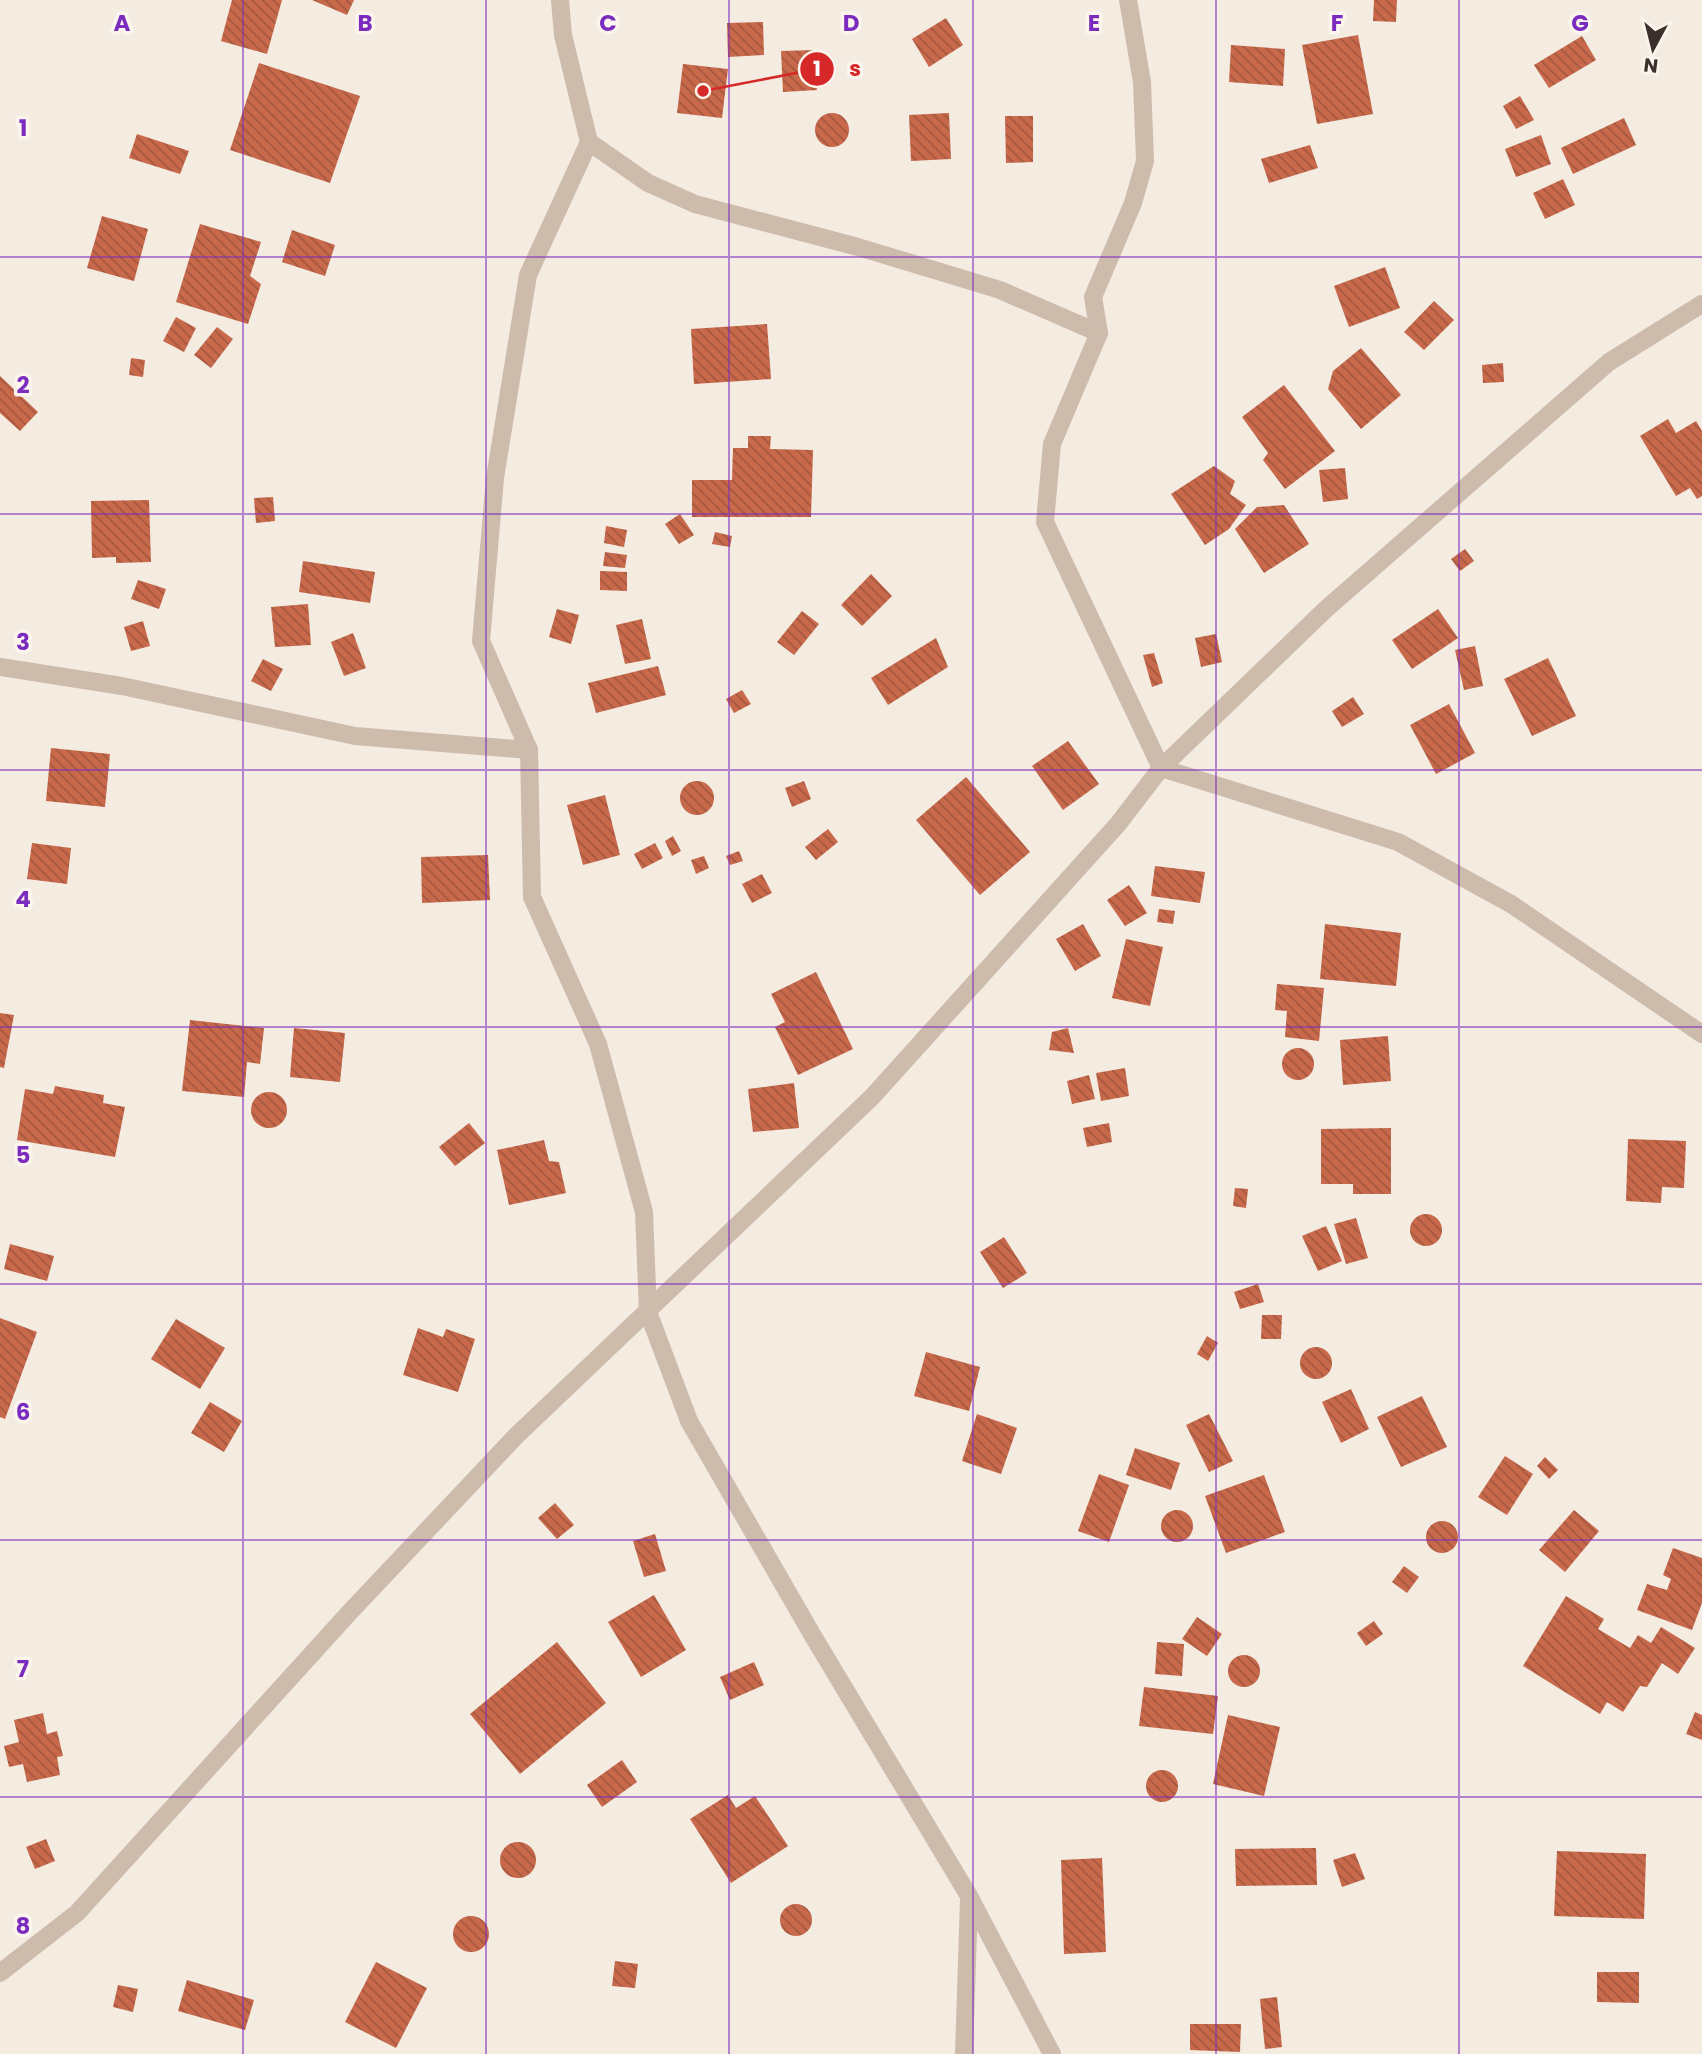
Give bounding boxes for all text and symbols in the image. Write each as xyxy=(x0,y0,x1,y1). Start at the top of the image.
text: A xyxy=(114,7,131,39)
text: B xyxy=(357,7,373,39)
text: C xyxy=(599,7,617,39)
text: D xyxy=(843,7,859,39)
text: E xyxy=(1088,7,1100,39)
text: F xyxy=(1331,7,1343,39)
text: G xyxy=(1571,7,1589,39)
north arrow xyxy=(1618,14,1688,84)
callout: s xyxy=(800,48,874,90)
text: N xyxy=(1642,51,1660,80)
text: 1 xyxy=(813,54,821,83)
text: s xyxy=(849,54,861,83)
text: 1 xyxy=(19,112,27,144)
text: 2 xyxy=(16,369,30,401)
text: 3 xyxy=(16,626,30,658)
text: 4 xyxy=(15,883,31,915)
text: 5 xyxy=(16,1139,30,1171)
text: 6 xyxy=(16,1396,30,1428)
text: 7 xyxy=(17,1653,29,1685)
text: 8 xyxy=(16,1910,30,1942)

